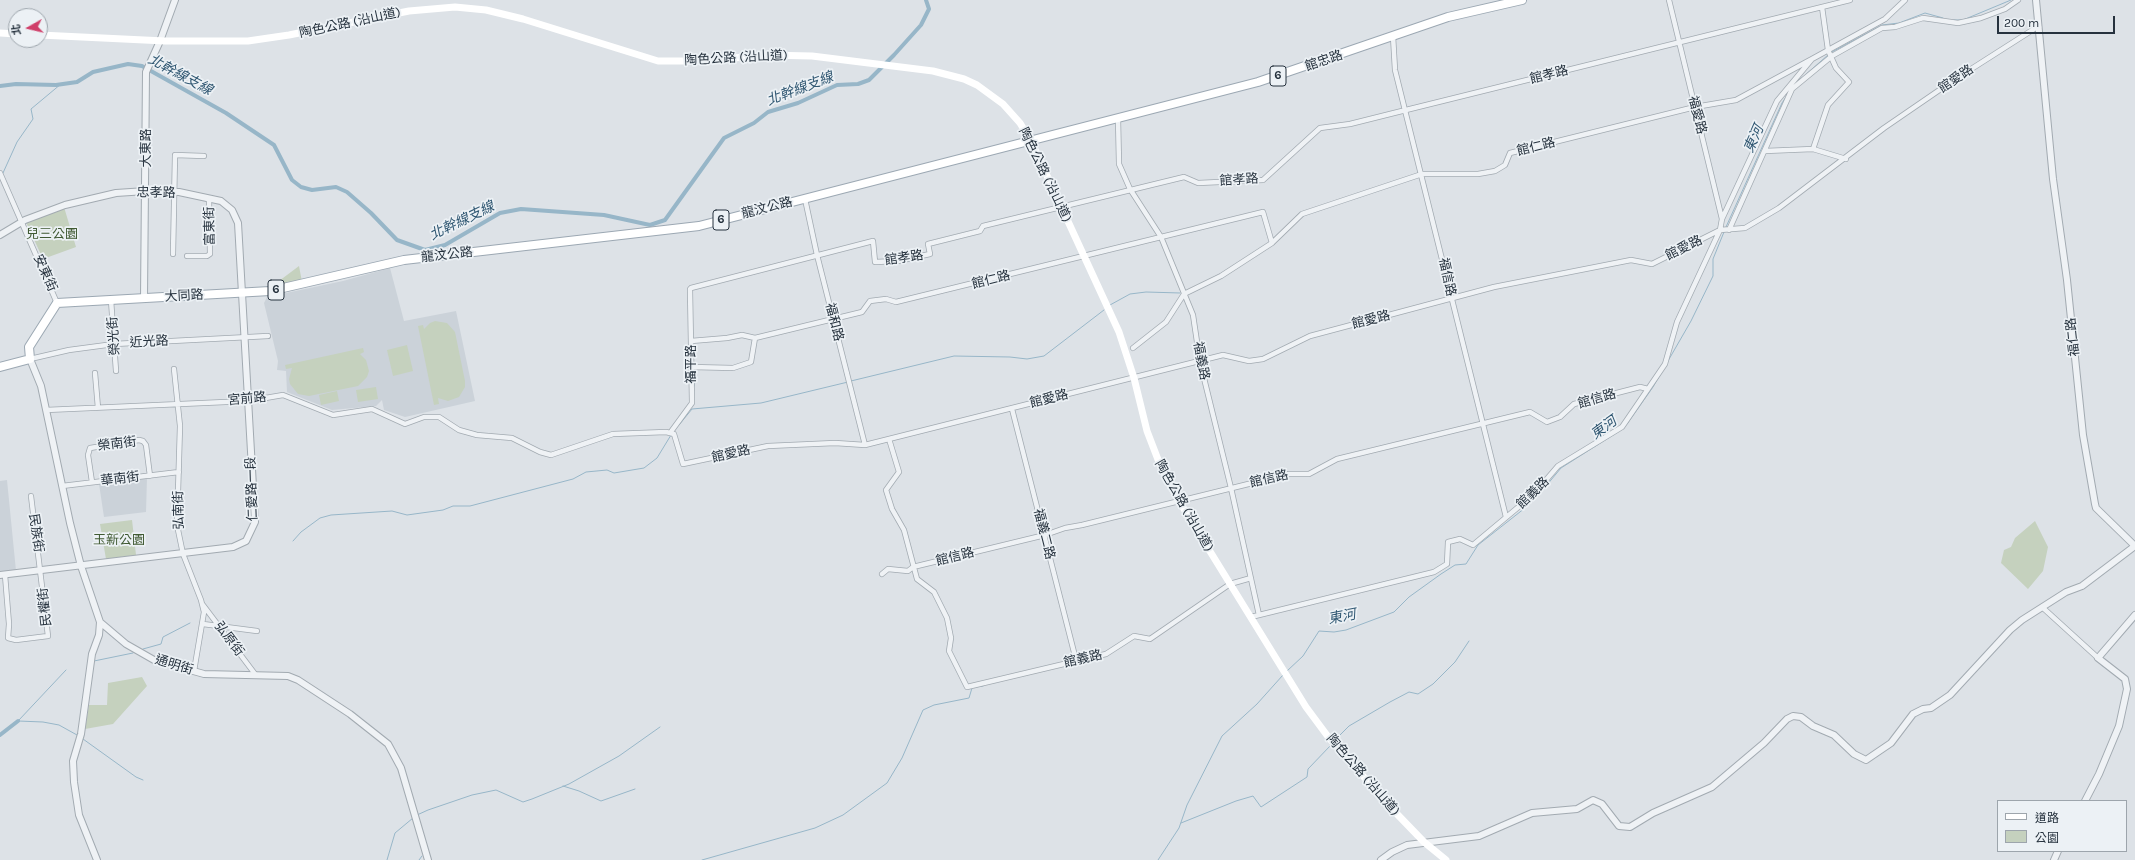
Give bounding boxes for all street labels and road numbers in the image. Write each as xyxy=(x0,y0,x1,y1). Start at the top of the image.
street label: 陶色公路 (沿山道) xyxy=(298,5,402,41)
street label: 館忠路 xyxy=(1303,47,1345,75)
street label: 陶色公路 (沿山道) xyxy=(684,48,788,68)
street label: 館愛路 xyxy=(1935,62,1977,96)
street label: 館孝路 xyxy=(1528,63,1570,87)
road number: 6 xyxy=(1270,66,1286,86)
street label: 福愛路 xyxy=(1685,94,1709,136)
street label: 陶色公路 (沿山道) xyxy=(1015,125,1075,225)
street label: 大東路 xyxy=(138,129,154,167)
street label: 館仁路 xyxy=(1515,135,1557,159)
street label: 館孝路 xyxy=(1219,171,1259,189)
street label: 忠孝路 xyxy=(136,185,176,201)
street label: 龍汶公路 xyxy=(740,194,794,222)
street label: 富東街 xyxy=(202,206,218,246)
road number: 6 xyxy=(713,210,729,230)
street label: 館愛路 xyxy=(1663,232,1705,264)
street label: 龍汶公路 xyxy=(420,245,474,265)
street label: 館孝路 xyxy=(884,248,924,268)
street label: 安東街 xyxy=(30,252,60,294)
street label: 福信路 xyxy=(1435,256,1459,298)
street label: 館仁路 xyxy=(970,268,1012,292)
road number: 6 xyxy=(268,280,284,300)
street label: 大同路 xyxy=(164,287,204,305)
street label: 福和路 xyxy=(822,301,846,343)
street label: 館愛路 xyxy=(1350,308,1392,332)
street label: 榮光街 xyxy=(105,316,123,356)
street label: 福仁路 xyxy=(2063,317,2083,357)
street label: 近光路 xyxy=(129,333,169,351)
street label: 福義路 xyxy=(1190,340,1212,382)
street label: 福平路 xyxy=(683,345,699,383)
street label: 館信路 xyxy=(1576,386,1618,412)
street label: 館愛路 xyxy=(1028,387,1070,411)
street label: 宮前路 xyxy=(227,390,267,408)
street label: 榮南街 xyxy=(97,434,137,454)
street label: 館愛路 xyxy=(710,442,752,466)
street label: 仁愛路一段 xyxy=(243,456,261,522)
street label: 陶色公路 (沿山道) xyxy=(1151,457,1217,555)
street label: 館信路 xyxy=(1248,467,1290,491)
street label: 華南街 xyxy=(100,469,140,489)
street label: 館義路 xyxy=(1514,474,1552,512)
street label: 弘南街 xyxy=(171,490,187,530)
street label: 福義二路 xyxy=(1030,507,1058,561)
street label: 民族街 xyxy=(26,513,46,553)
street label: 館信路 xyxy=(934,545,976,569)
street label: 民權街 xyxy=(35,587,55,627)
street label: 弘原街 xyxy=(211,619,247,659)
street label: 館義路 xyxy=(1062,647,1104,671)
street label: 通明街 xyxy=(153,652,195,678)
street label: 陶色公路 (沿山道) xyxy=(1323,731,1403,819)

